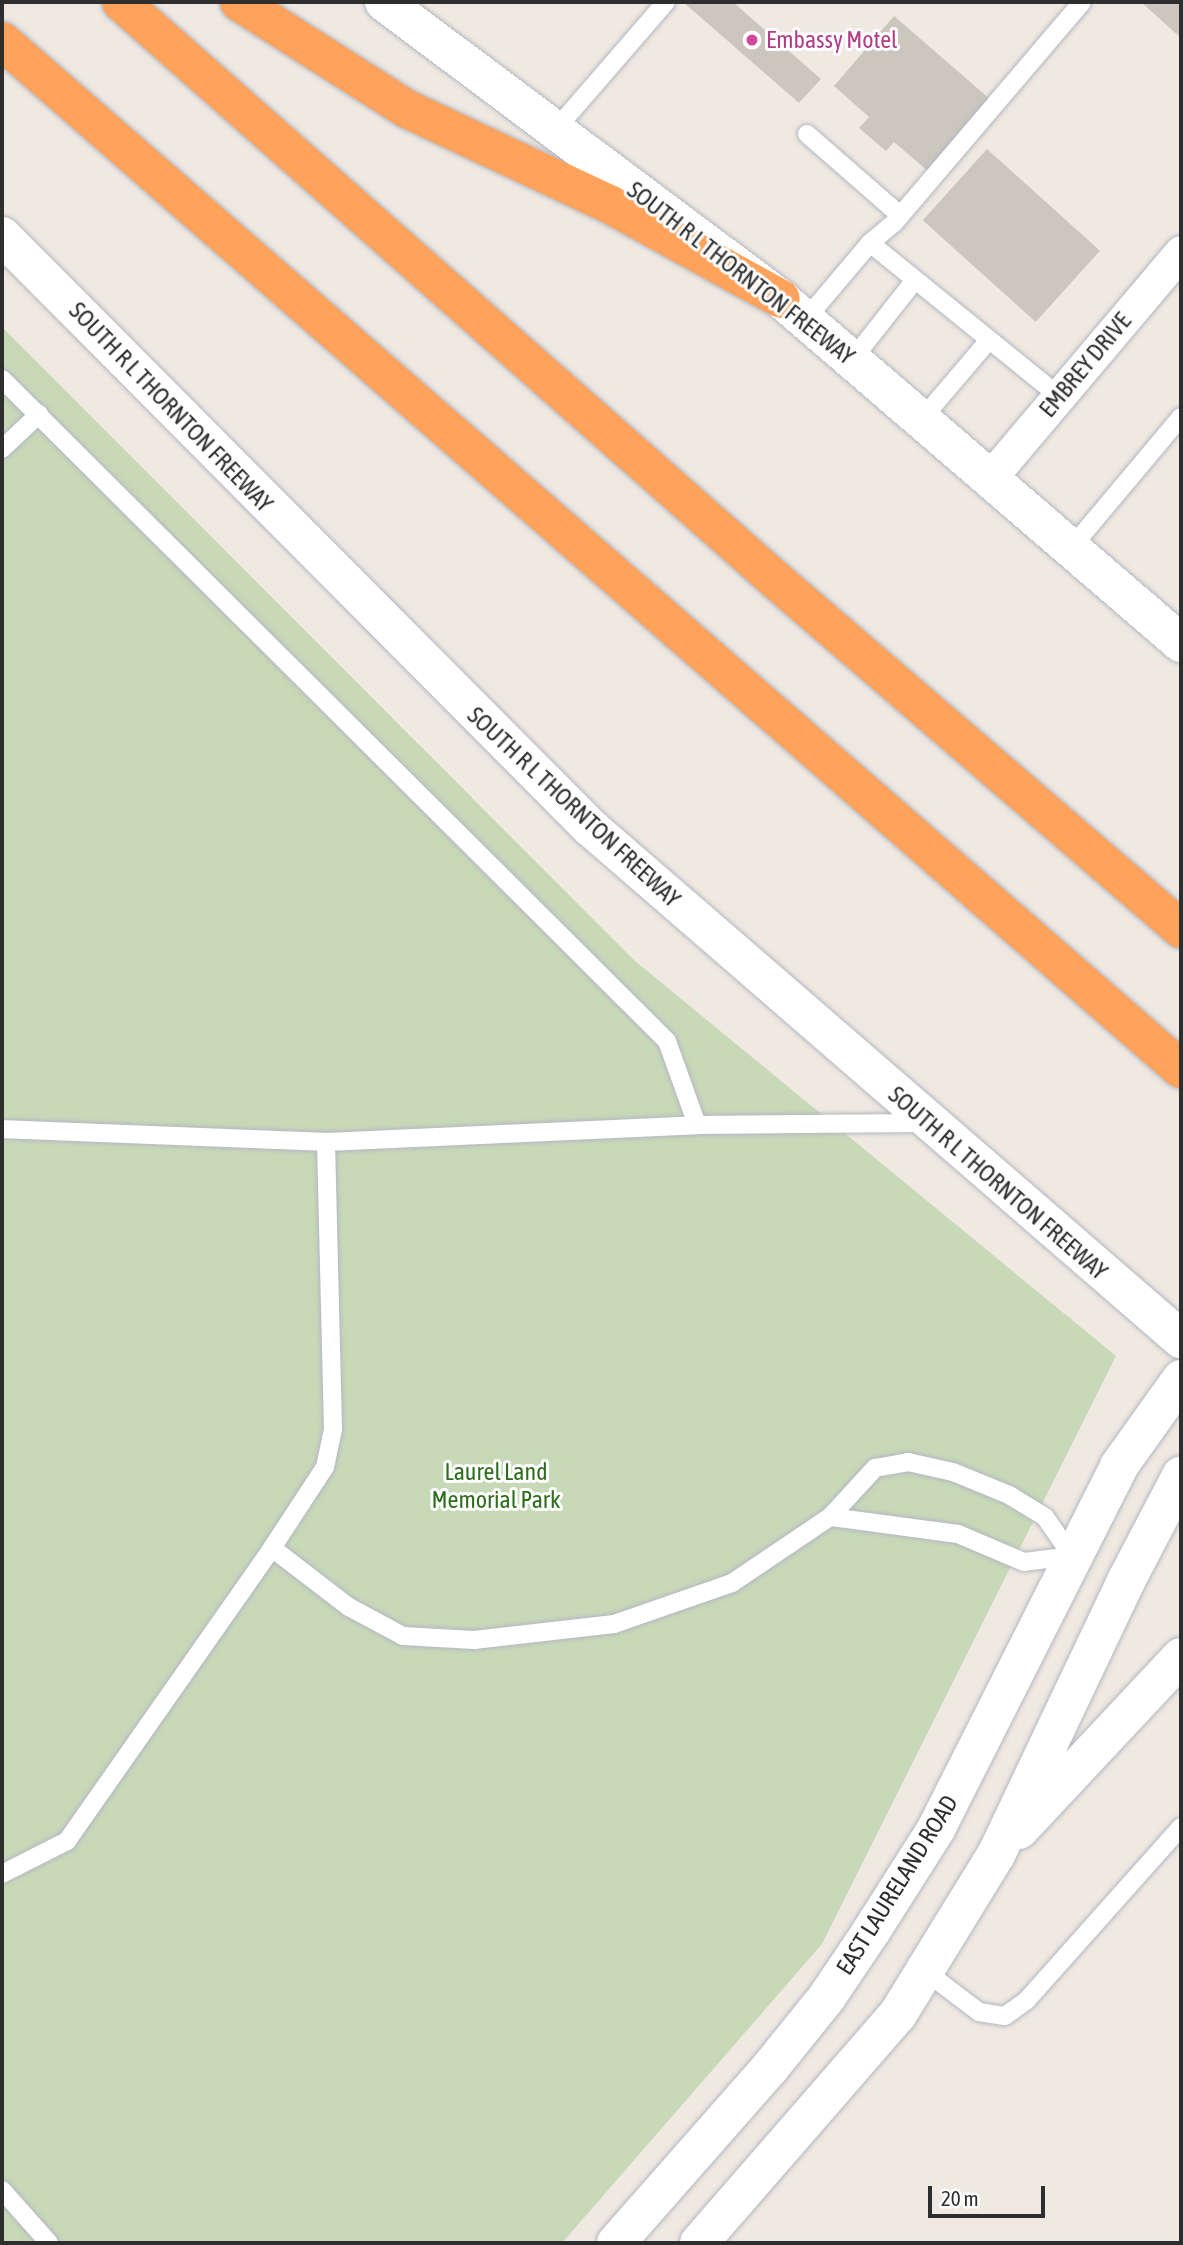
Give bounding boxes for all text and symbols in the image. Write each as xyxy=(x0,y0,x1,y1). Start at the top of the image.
place label: Embassy Motel xyxy=(766,26,897,54)
marker: Embassy Motel xyxy=(744,32,760,48)
street label: SOUTH R L THORNTON FREEWAY xyxy=(622,175,860,371)
street label: SOUTH R L THORNTON FREEWAY xyxy=(63,296,279,518)
street label: EMBREY DRIVE xyxy=(1033,307,1137,423)
street label: SOUTH R L THORNTON FREEWAY xyxy=(462,701,686,913)
street label: SOUTH R L THORNTON FREEWAY xyxy=(883,1080,1113,1286)
park label: Laurel Land Memorial Park xyxy=(431,1458,561,1514)
street label: EAST LAURELAND ROAD xyxy=(830,1790,964,1980)
scale bar xyxy=(931,2172,1048,2216)
text: 20 m xyxy=(941,2186,979,2210)

